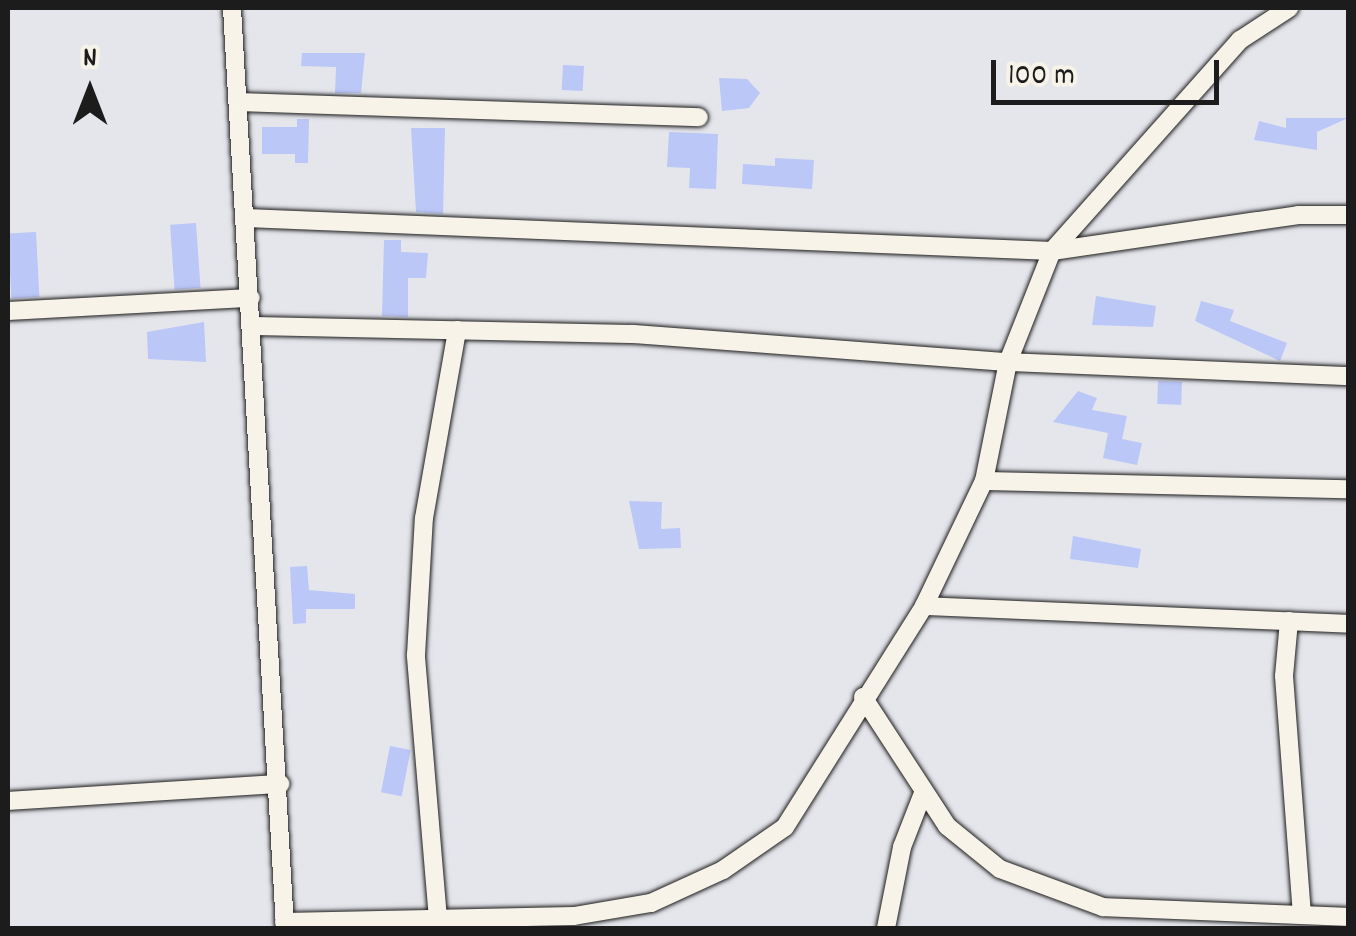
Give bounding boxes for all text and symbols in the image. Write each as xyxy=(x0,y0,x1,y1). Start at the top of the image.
north arrow xyxy=(40,40,140,140)
text: N xyxy=(83,40,97,80)
scale bar xyxy=(996,40,1224,102)
text: 100 m xyxy=(1008,56,1075,99)

